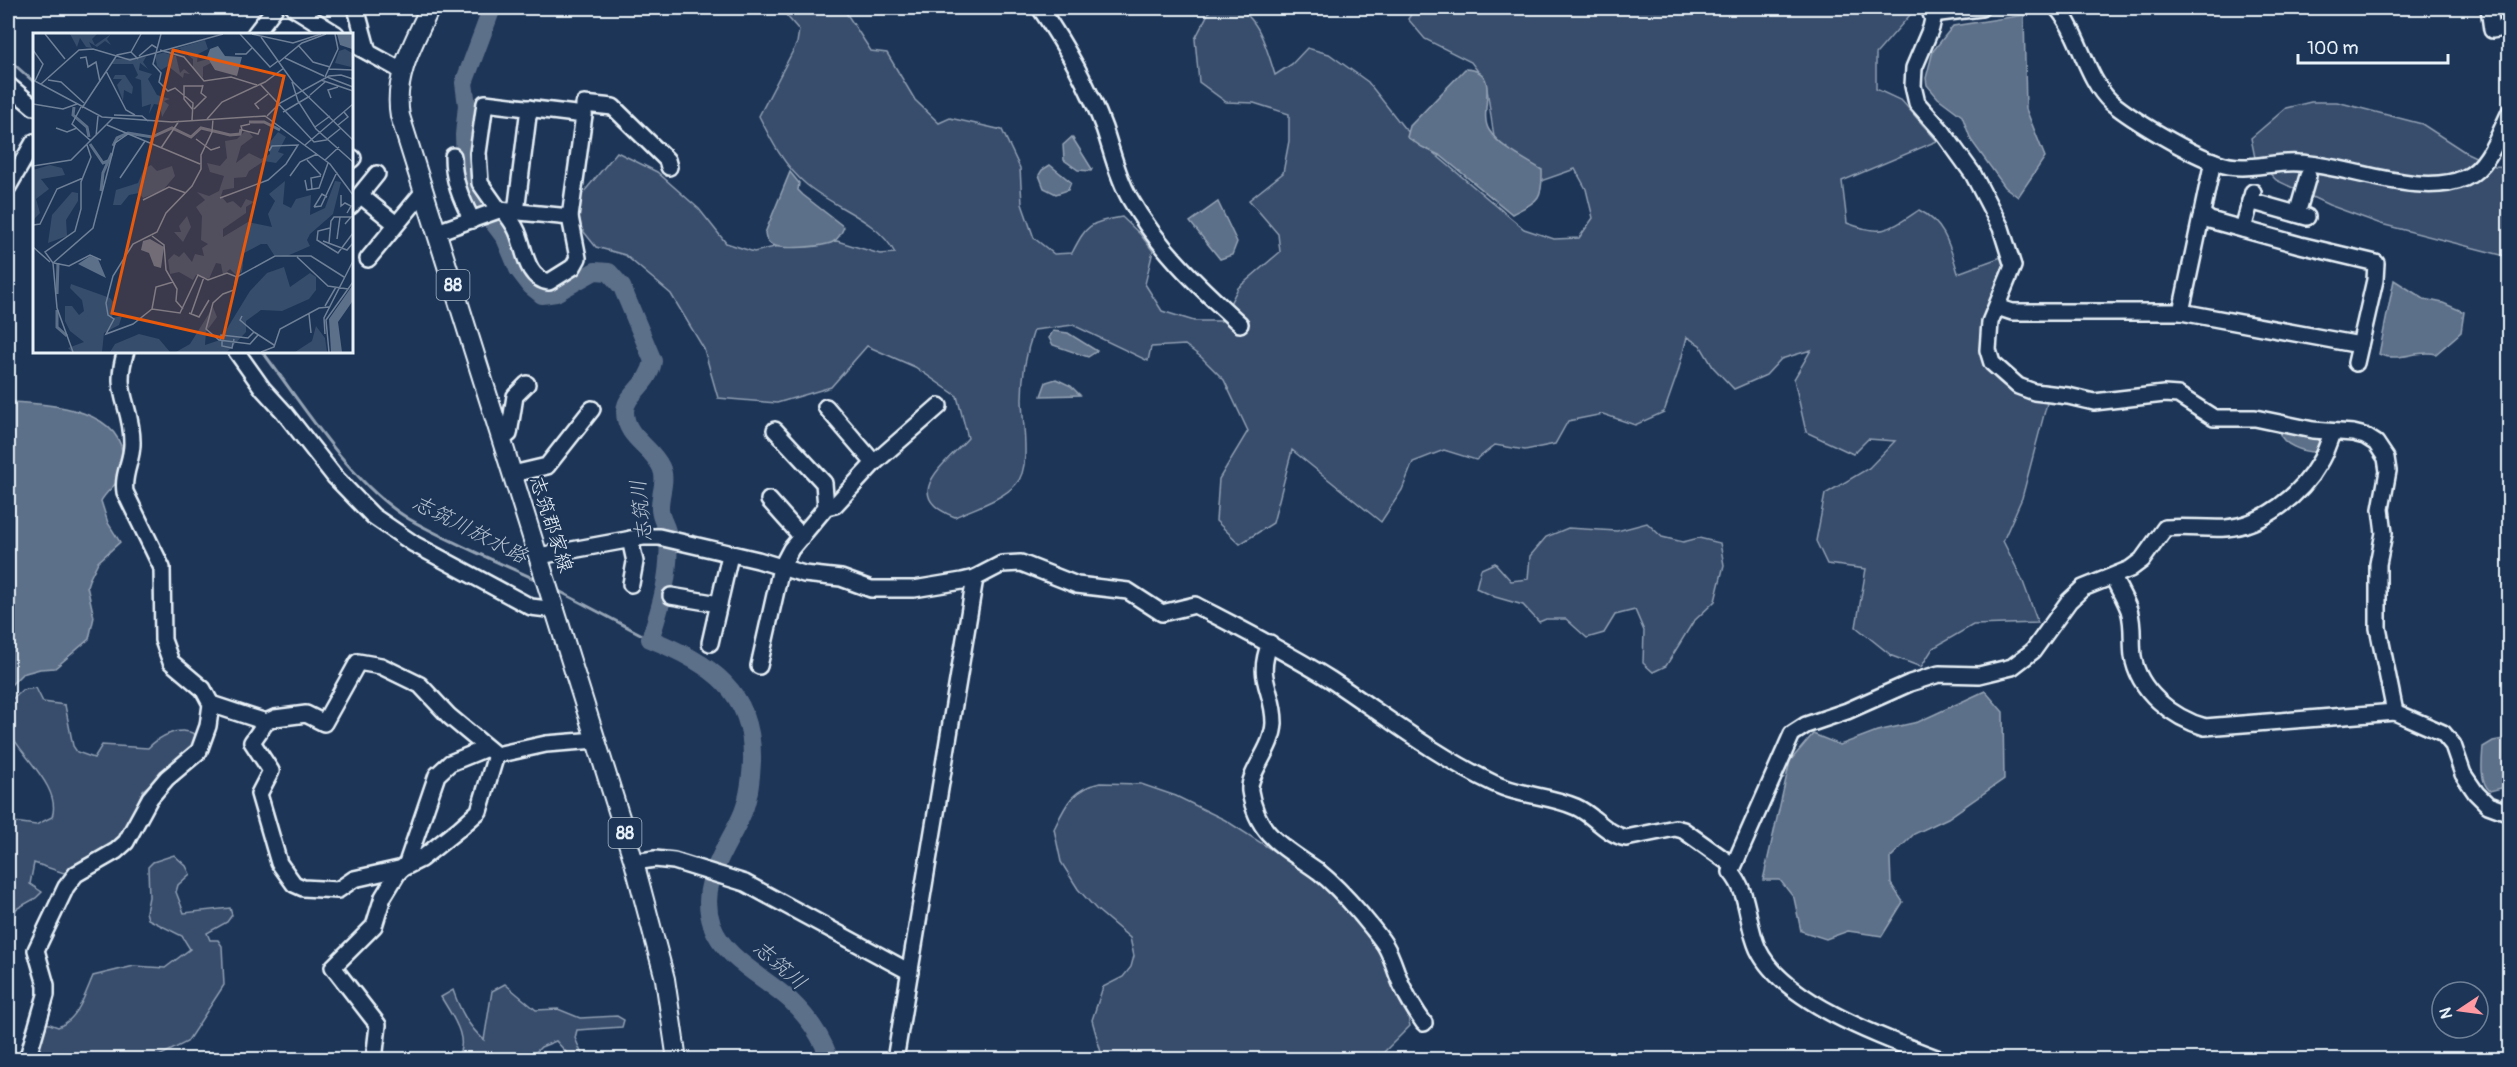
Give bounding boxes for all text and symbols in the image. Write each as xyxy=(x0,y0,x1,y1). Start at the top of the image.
scale bar xyxy=(2298,27,2448,65)
inset map xyxy=(33,33,352,352)
text: 100 m xyxy=(2307,37,2359,60)
road number: 88 xyxy=(436,270,470,300)
street label: 志筑郡家線 xyxy=(524,473,579,576)
water label: 志筑川 xyxy=(625,478,658,544)
water label: 志筑川放水路 xyxy=(408,489,533,571)
road number: 88 xyxy=(608,818,642,848)
water label: 志筑川 xyxy=(747,935,812,996)
north arrow xyxy=(2430,980,2490,1040)
text: N xyxy=(2435,1005,2457,1021)

